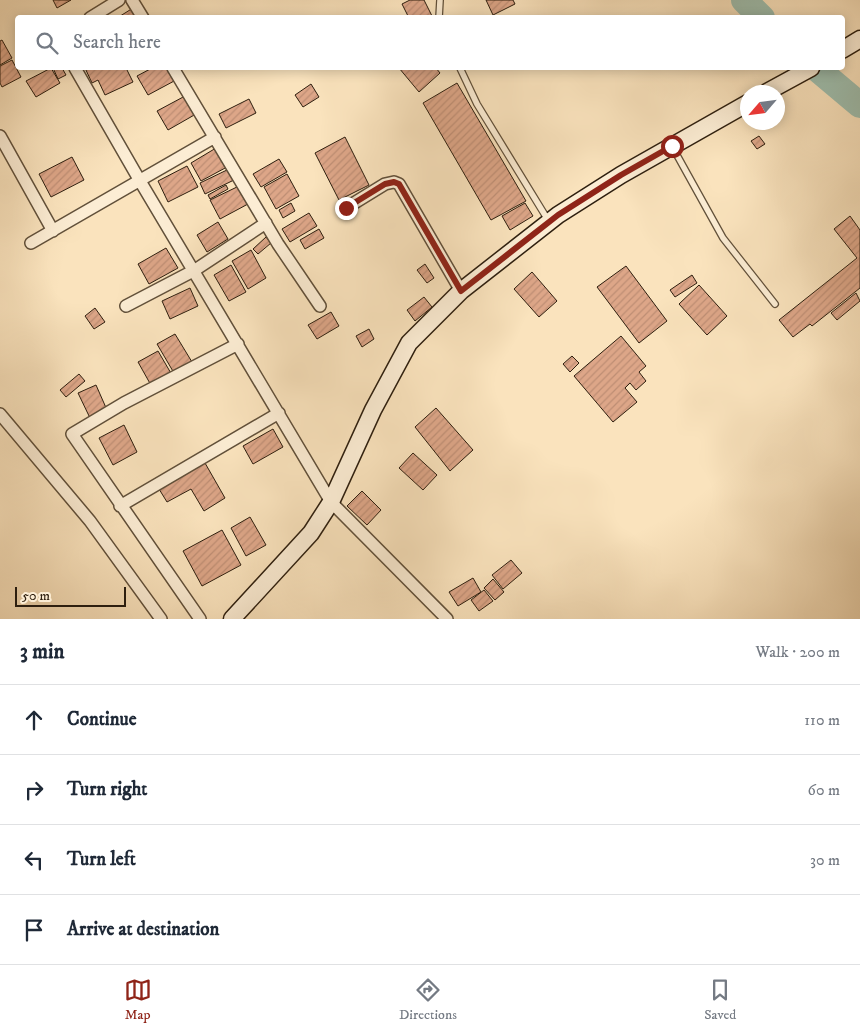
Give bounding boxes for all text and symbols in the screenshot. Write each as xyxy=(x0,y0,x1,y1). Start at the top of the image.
search box xyxy=(15,15,845,70)
icon: search xyxy=(33,29,61,57)
text: Search here xyxy=(73,31,161,54)
north arrow xyxy=(740,85,785,130)
route start xyxy=(661,135,684,158)
route end xyxy=(335,197,358,220)
scale bar xyxy=(15,584,126,607)
text: 50 m xyxy=(22,587,50,605)
text: 3 min xyxy=(20,639,65,665)
text: Walk · 200 m xyxy=(756,642,840,662)
icon: ahead xyxy=(20,706,48,734)
text: Continue xyxy=(67,708,137,731)
text: 110 m xyxy=(804,710,840,730)
icon: right xyxy=(20,776,48,804)
text: Turn right xyxy=(67,778,147,801)
text: 60 m xyxy=(808,780,840,800)
icon: left xyxy=(20,846,48,874)
text: Turn left xyxy=(67,848,136,871)
text: 30 m xyxy=(810,850,840,870)
icon: arrive xyxy=(20,916,48,944)
text: Arrive at destination xyxy=(67,918,219,941)
tab: Map xyxy=(124,976,152,1024)
tab: Directions xyxy=(399,976,457,1024)
tab: Saved xyxy=(704,976,736,1024)

